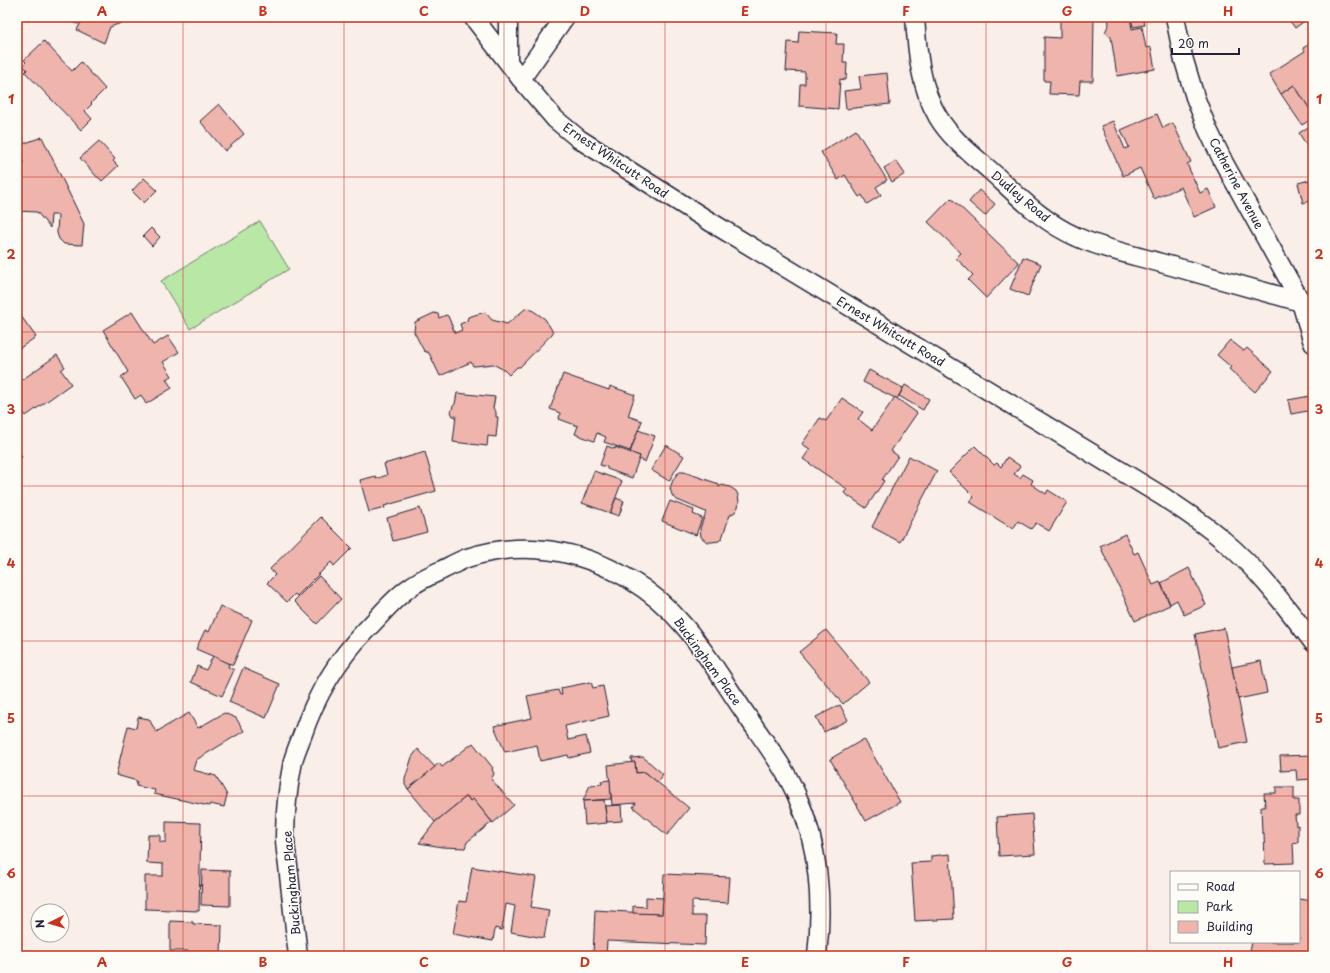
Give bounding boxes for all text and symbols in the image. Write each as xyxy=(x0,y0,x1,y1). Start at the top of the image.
text: A xyxy=(97,1,107,20)
text: B xyxy=(259,1,268,20)
text: C xyxy=(419,1,429,20)
text: D xyxy=(580,1,590,20)
text: E xyxy=(741,1,749,20)
text: F xyxy=(902,1,910,20)
text: G xyxy=(1062,1,1072,20)
text: H xyxy=(1223,1,1233,20)
scale bar xyxy=(1172,30,1239,56)
text: 20 m xyxy=(1178,34,1209,52)
text: 1 xyxy=(8,89,14,108)
text: 1 xyxy=(1316,89,1322,108)
street label: Ernest Whitcutt Road xyxy=(560,118,672,202)
street label: Catherine Avenue xyxy=(1205,134,1269,232)
street label: Dudley Road xyxy=(988,166,1054,226)
text: 2 xyxy=(6,244,16,263)
text: 2 xyxy=(1314,244,1324,263)
street label: Ernest Whitcutt Road xyxy=(833,291,949,371)
text: 3 xyxy=(7,399,16,418)
text: 3 xyxy=(1315,399,1324,418)
text: 4 xyxy=(7,553,16,572)
text: 4 xyxy=(1315,553,1324,572)
street label: Buckingham Place xyxy=(670,613,746,709)
text: 5 xyxy=(7,708,15,727)
text: 5 xyxy=(1315,708,1323,727)
street label: Buckingham Place xyxy=(277,830,305,936)
text: 6 xyxy=(6,863,16,882)
text: 6 xyxy=(1314,863,1324,882)
legend xyxy=(1170,871,1300,943)
text: Road xyxy=(1206,877,1235,895)
text: Park xyxy=(1206,897,1233,915)
north arrow xyxy=(30,903,70,943)
text: Building xyxy=(1206,917,1253,935)
text: N xyxy=(31,919,48,929)
text: A xyxy=(97,952,107,971)
text: B xyxy=(259,952,268,971)
text: C xyxy=(419,952,429,971)
text: D xyxy=(580,952,590,971)
text: E xyxy=(741,952,749,971)
text: F xyxy=(902,952,910,971)
text: G xyxy=(1062,952,1072,971)
text: H xyxy=(1223,952,1233,971)

